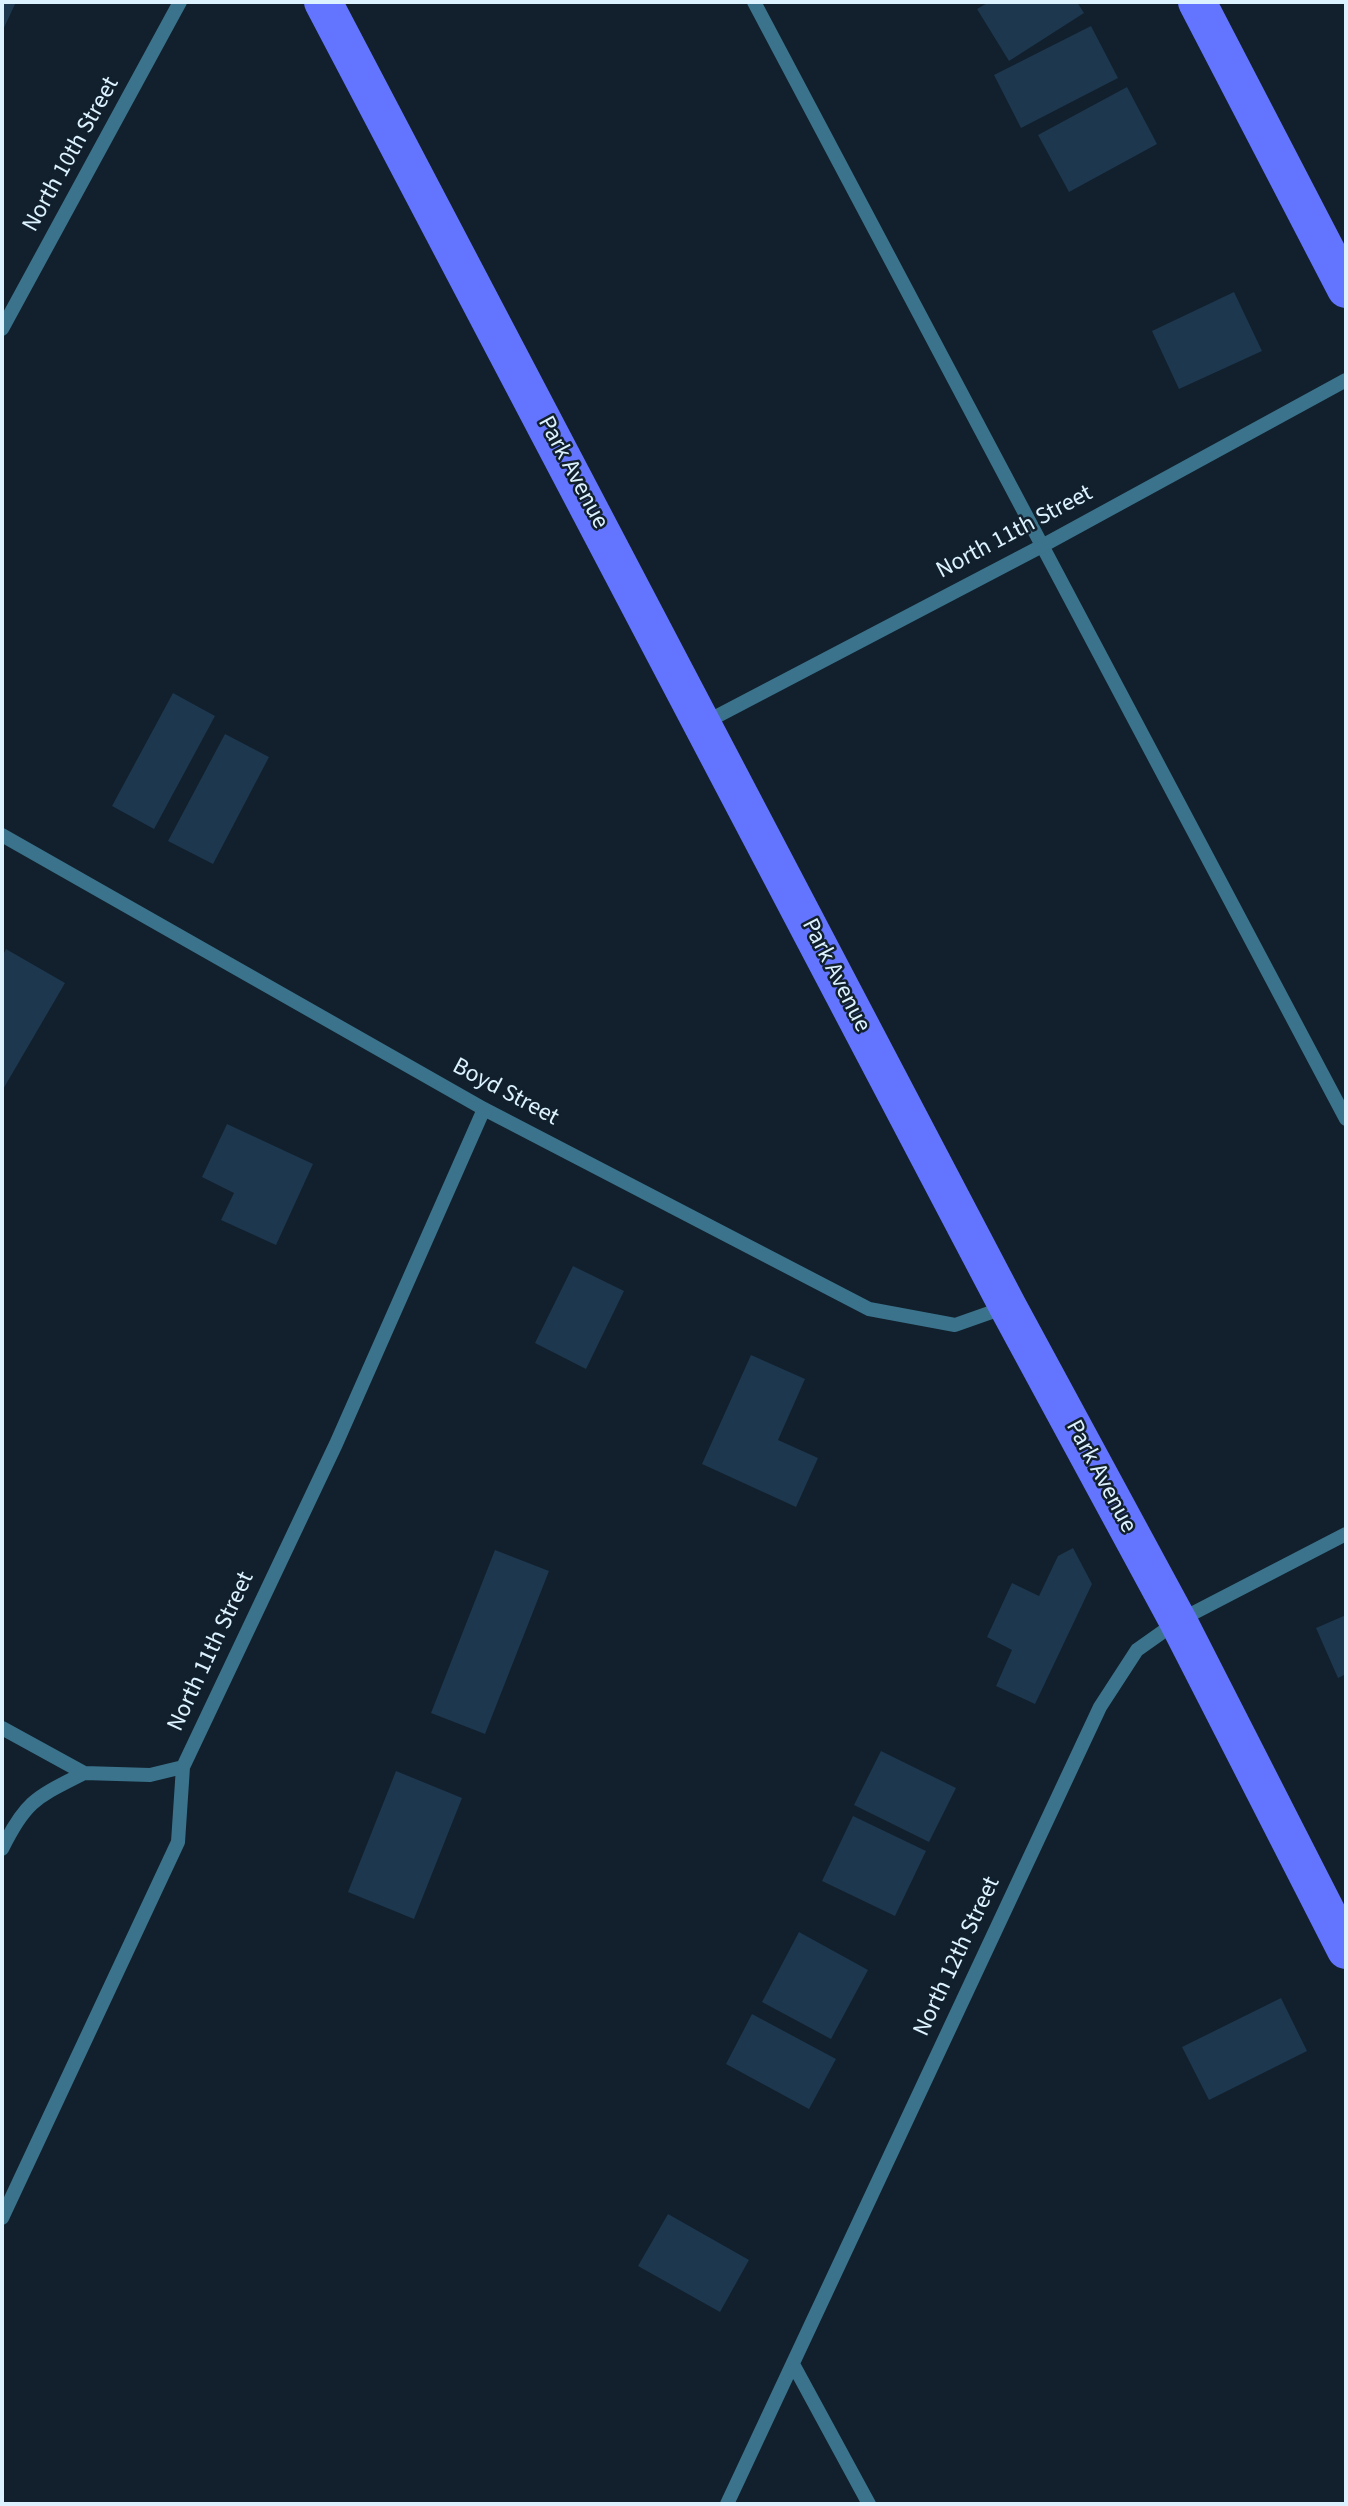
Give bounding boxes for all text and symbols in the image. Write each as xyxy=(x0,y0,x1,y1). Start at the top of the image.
street label: North 10th Street xyxy=(18,72,126,238)
street label: Park Avenue xyxy=(530,412,614,534)
street label: North 11th Street xyxy=(932,480,1098,586)
street label: Park Avenue xyxy=(794,914,876,1038)
street label: Boyd Street xyxy=(447,1053,563,1133)
street label: Park Avenue xyxy=(1058,1416,1142,1538)
street label: North 11th Street xyxy=(162,1568,262,1736)
street label: North 12th Street xyxy=(908,1873,1008,2041)

